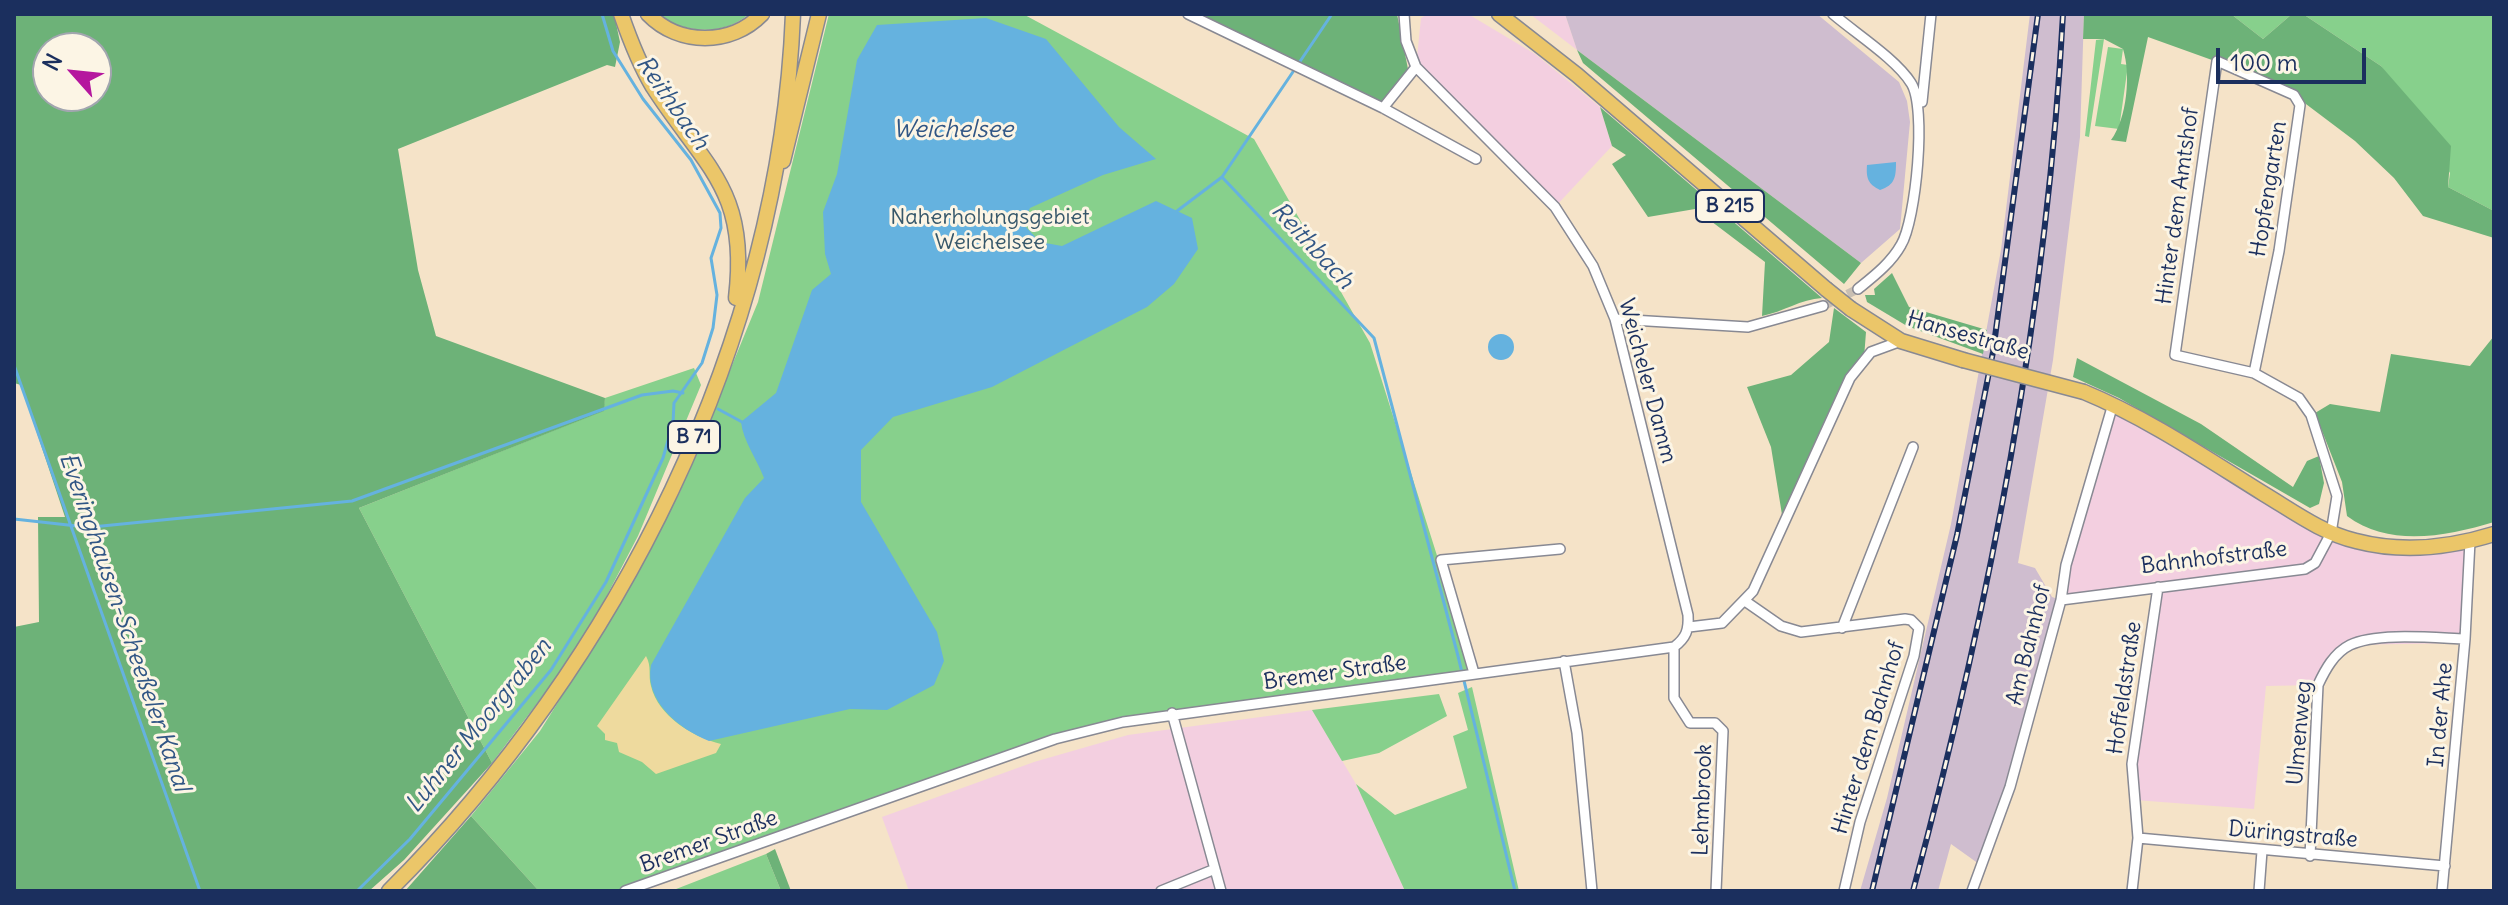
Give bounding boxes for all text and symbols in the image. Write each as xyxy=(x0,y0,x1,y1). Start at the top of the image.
north arrow xyxy=(32,32,112,112)
scale bar xyxy=(2220,32,2370,82)
text: 100 m xyxy=(2230,47,2298,77)
text: N xyxy=(36,49,68,75)
water label: Reithbach xyxy=(629,51,715,155)
street label: Hinter dem Amtshof xyxy=(2151,106,2205,306)
water label: Weichelsee xyxy=(893,116,1013,144)
street label: Hopfengarten xyxy=(2245,119,2293,259)
road number: B 215 xyxy=(1696,190,1764,222)
water label: Reithbach xyxy=(1265,197,1359,295)
park label: Naherholungsgebiet Weichelsee xyxy=(890,205,1090,256)
street label: Weicheler Damm xyxy=(1612,296,1682,466)
street label: Hansestraße xyxy=(1904,306,2032,366)
road number: B 71 xyxy=(668,421,720,453)
water label: Everinghausen-Scheeßeler Kanal xyxy=(52,449,196,795)
street label: Bahnhofstraße xyxy=(2139,536,2289,580)
street label: Am Bahnhof xyxy=(2001,582,2057,708)
street label: Hoffeldstraße xyxy=(2103,620,2147,756)
water label: Luhner Moorgraben xyxy=(400,633,558,819)
street label: Hinter dem Bahnhof xyxy=(1827,638,1911,838)
street label: Bremer Straße xyxy=(1262,650,1408,696)
street label: In der Ahe xyxy=(2423,662,2459,768)
street label: Ulmenweg xyxy=(2282,680,2318,786)
street label: Lehmbrook xyxy=(1688,744,1718,856)
street label: Bremer Straße xyxy=(637,805,781,879)
street label: Düringstraße xyxy=(2227,816,2359,854)

